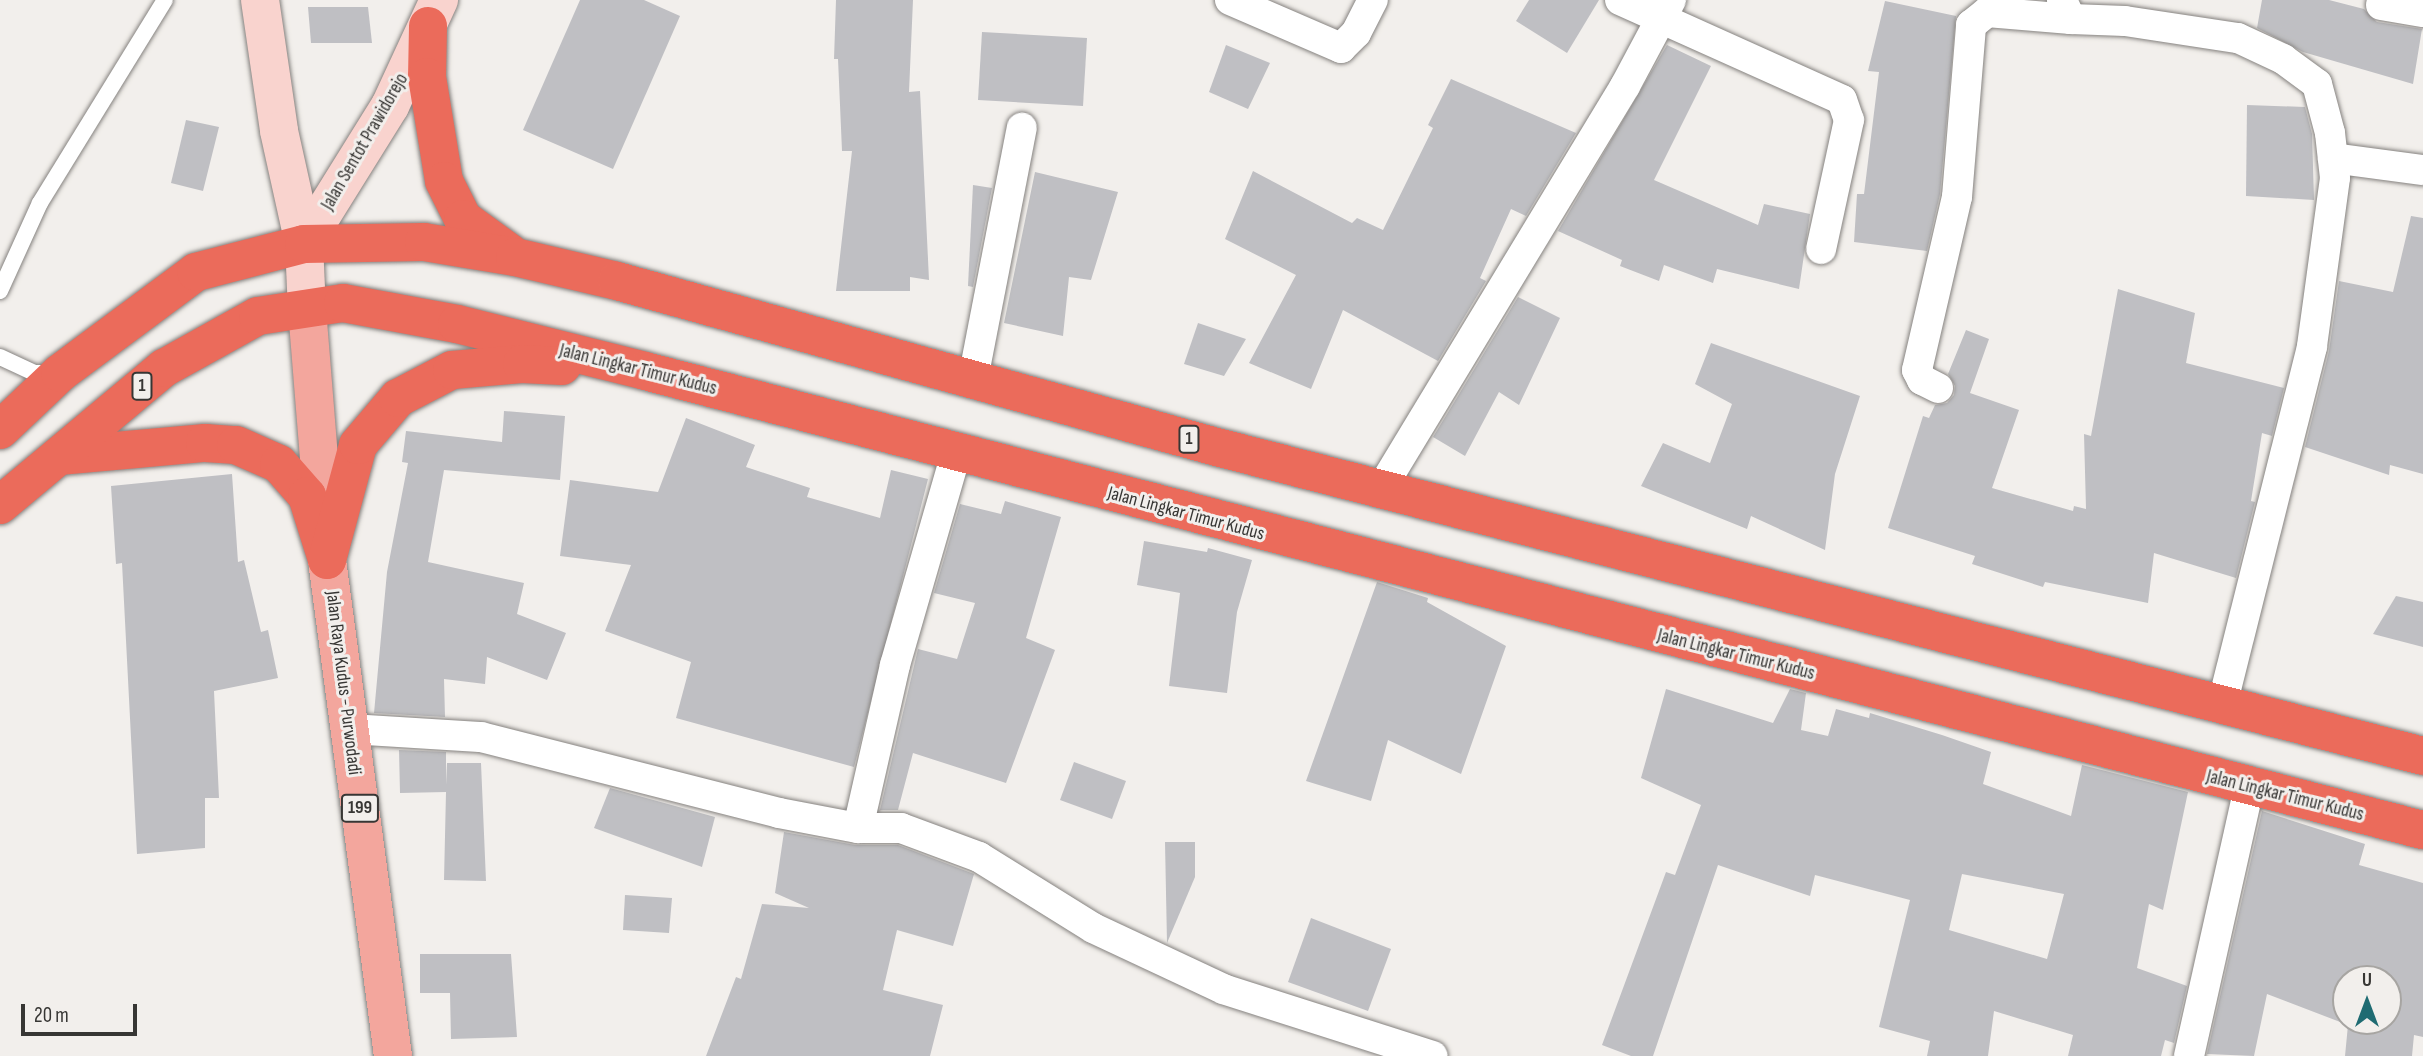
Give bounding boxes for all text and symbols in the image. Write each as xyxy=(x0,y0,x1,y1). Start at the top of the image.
street label: Jalan Sentot Prawidorejo xyxy=(317,70,413,214)
street label: Jalan Lingkar Timur Kudus xyxy=(557,339,719,401)
road number: 1 xyxy=(130,372,154,400)
road number: 1 xyxy=(1177,424,1201,454)
street label: Jalan Lingkar Timur Kudus xyxy=(1105,482,1267,546)
street label: Jalan Raya Kudus - Purwodadi xyxy=(320,590,366,776)
street label: Jalan Lingkar Timur Kudus xyxy=(1655,624,1817,686)
street label: Jalan Lingkar Timur Kudus xyxy=(2204,765,2366,827)
road number: 199 xyxy=(341,794,379,822)
north arrow xyxy=(2332,965,2402,1035)
text: U xyxy=(2362,969,2372,992)
scale bar xyxy=(24,990,140,1034)
text: 20 m xyxy=(34,1003,69,1028)

